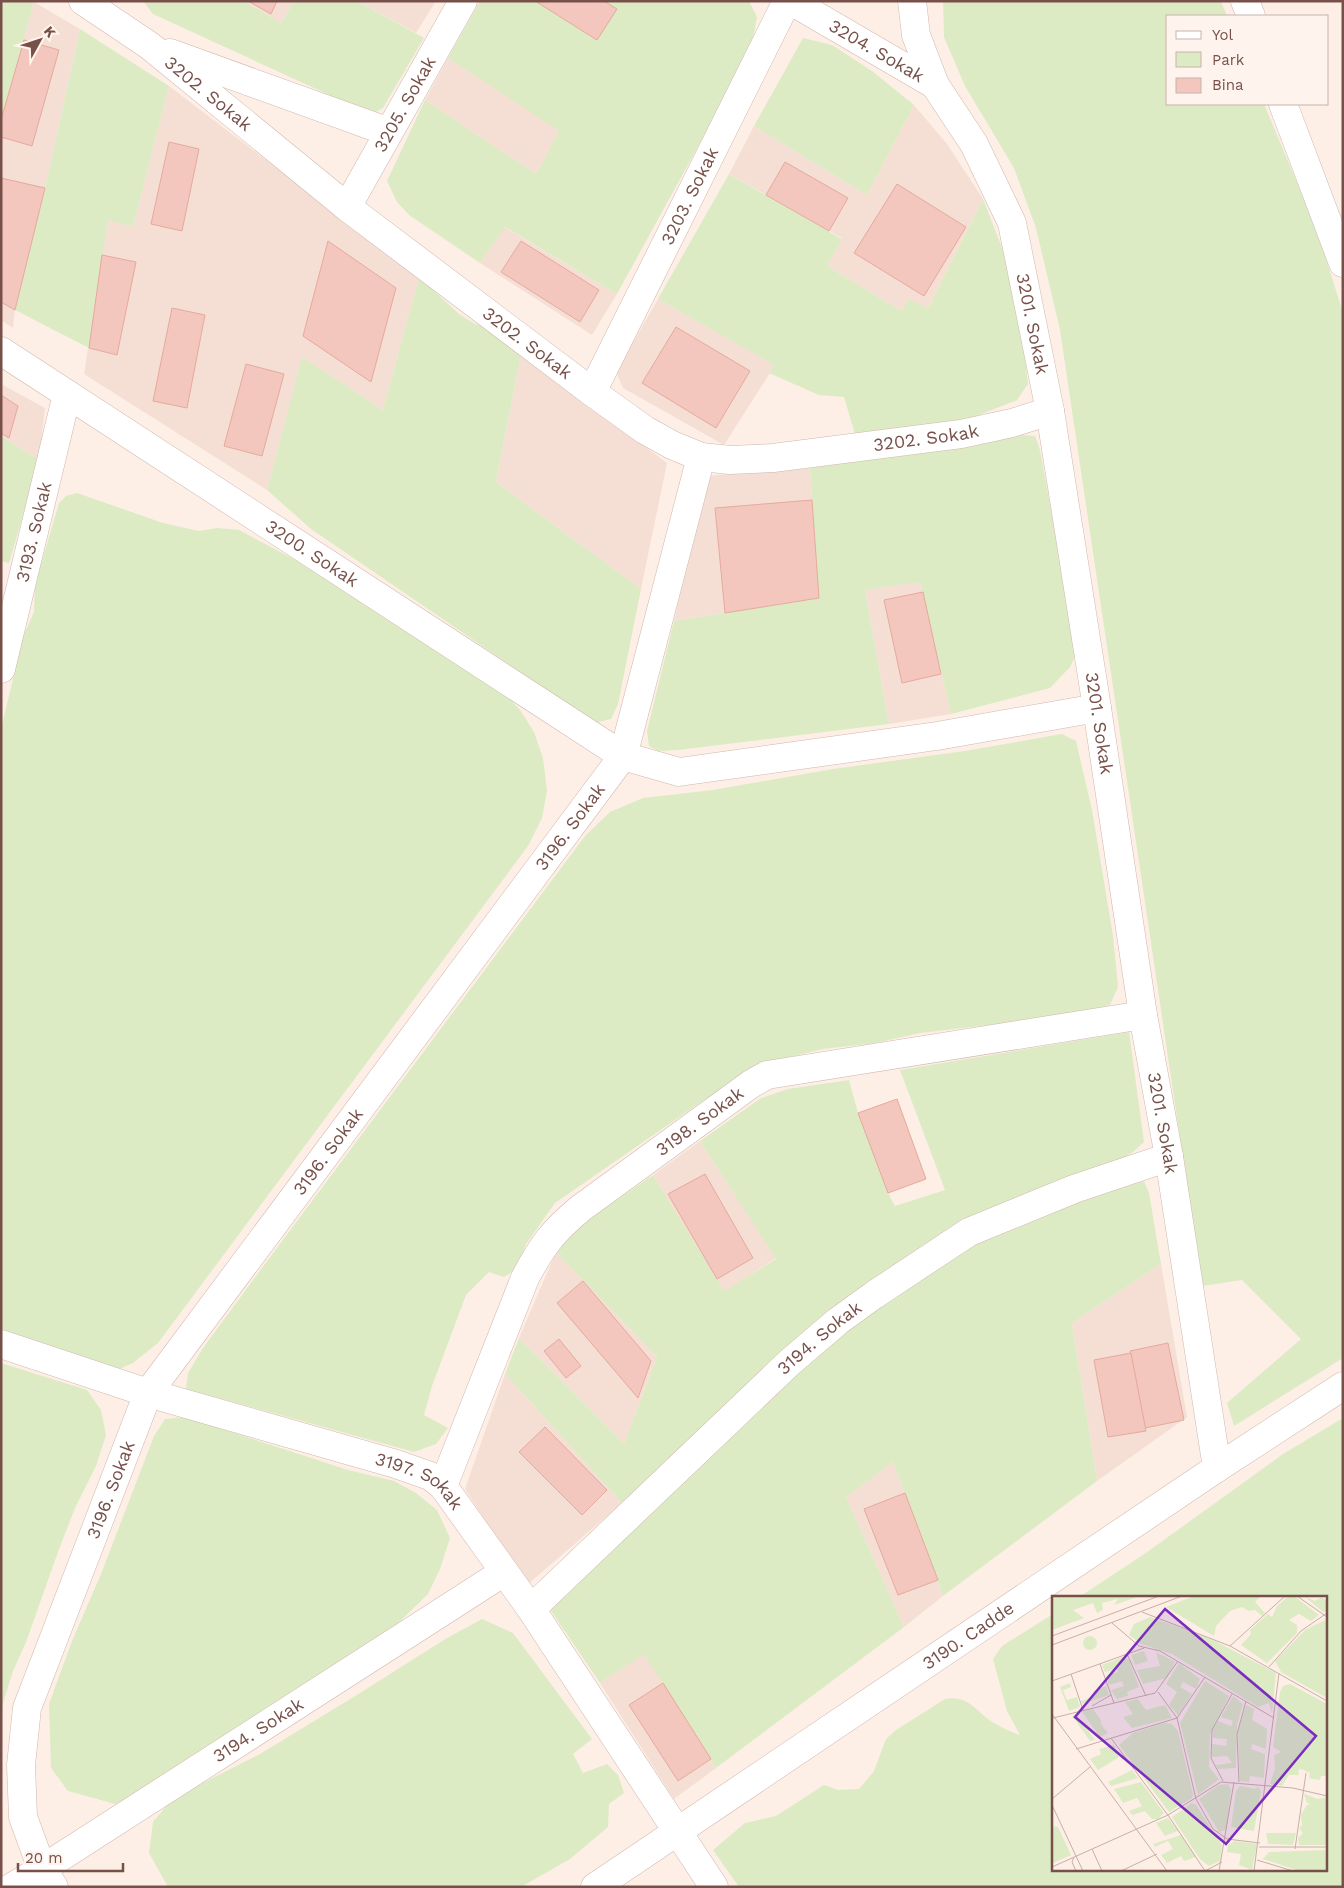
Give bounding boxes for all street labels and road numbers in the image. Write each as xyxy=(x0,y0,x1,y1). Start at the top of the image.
street label: 3204. Sokak xyxy=(825,14,928,86)
street label: 3202. Sokak xyxy=(161,51,256,135)
street label: 3205. Sokak xyxy=(369,52,440,155)
street label: 3203. Sokak xyxy=(656,144,722,248)
street label: 3201. Sokak xyxy=(1012,271,1053,376)
street label: 3202. Sokak xyxy=(479,302,576,383)
street label: 3202. Sokak xyxy=(872,419,981,455)
street label: 3193. Sokak xyxy=(11,479,56,584)
street label: 3200. Sokak xyxy=(262,515,363,591)
street label: 3201. Sokak xyxy=(1081,671,1118,776)
street label: 3196. Sokak xyxy=(530,779,609,874)
street label: 3201. Sokak xyxy=(1144,1071,1182,1175)
street label: 3198. Sokak xyxy=(651,1082,747,1160)
street label: 3196. Sokak xyxy=(288,1104,367,1199)
street label: 3194. Sokak xyxy=(773,1297,865,1379)
street label: 3196. Sokak xyxy=(82,1438,139,1542)
street label: 3197. Sokak xyxy=(373,1448,468,1514)
street label: 3190. Cadde xyxy=(918,1597,1018,1673)
street label: 3194. Sokak xyxy=(209,1693,307,1766)

